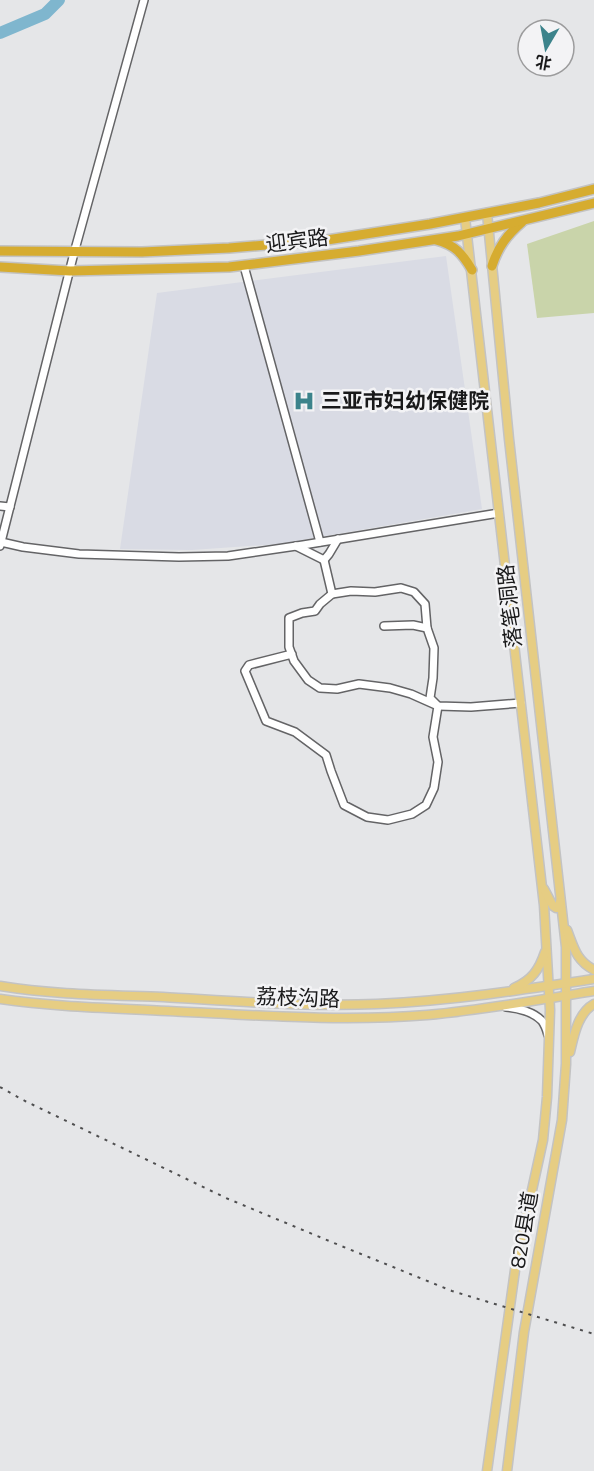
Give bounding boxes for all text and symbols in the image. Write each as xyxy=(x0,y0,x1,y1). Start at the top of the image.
north arrow xyxy=(516,18,576,78)
text: 北 xyxy=(533,50,553,76)
street label: 迎宾路 xyxy=(264,220,330,260)
place label: 三亚市妇幼保健院 xyxy=(321,384,489,416)
hospital icon: 三亚市妇幼保健院 xyxy=(292,389,316,413)
street label: 落笔洞路 xyxy=(489,563,529,650)
street label: 荔枝沟路 xyxy=(256,980,341,1014)
street label: 820县道 xyxy=(501,1189,545,1271)

